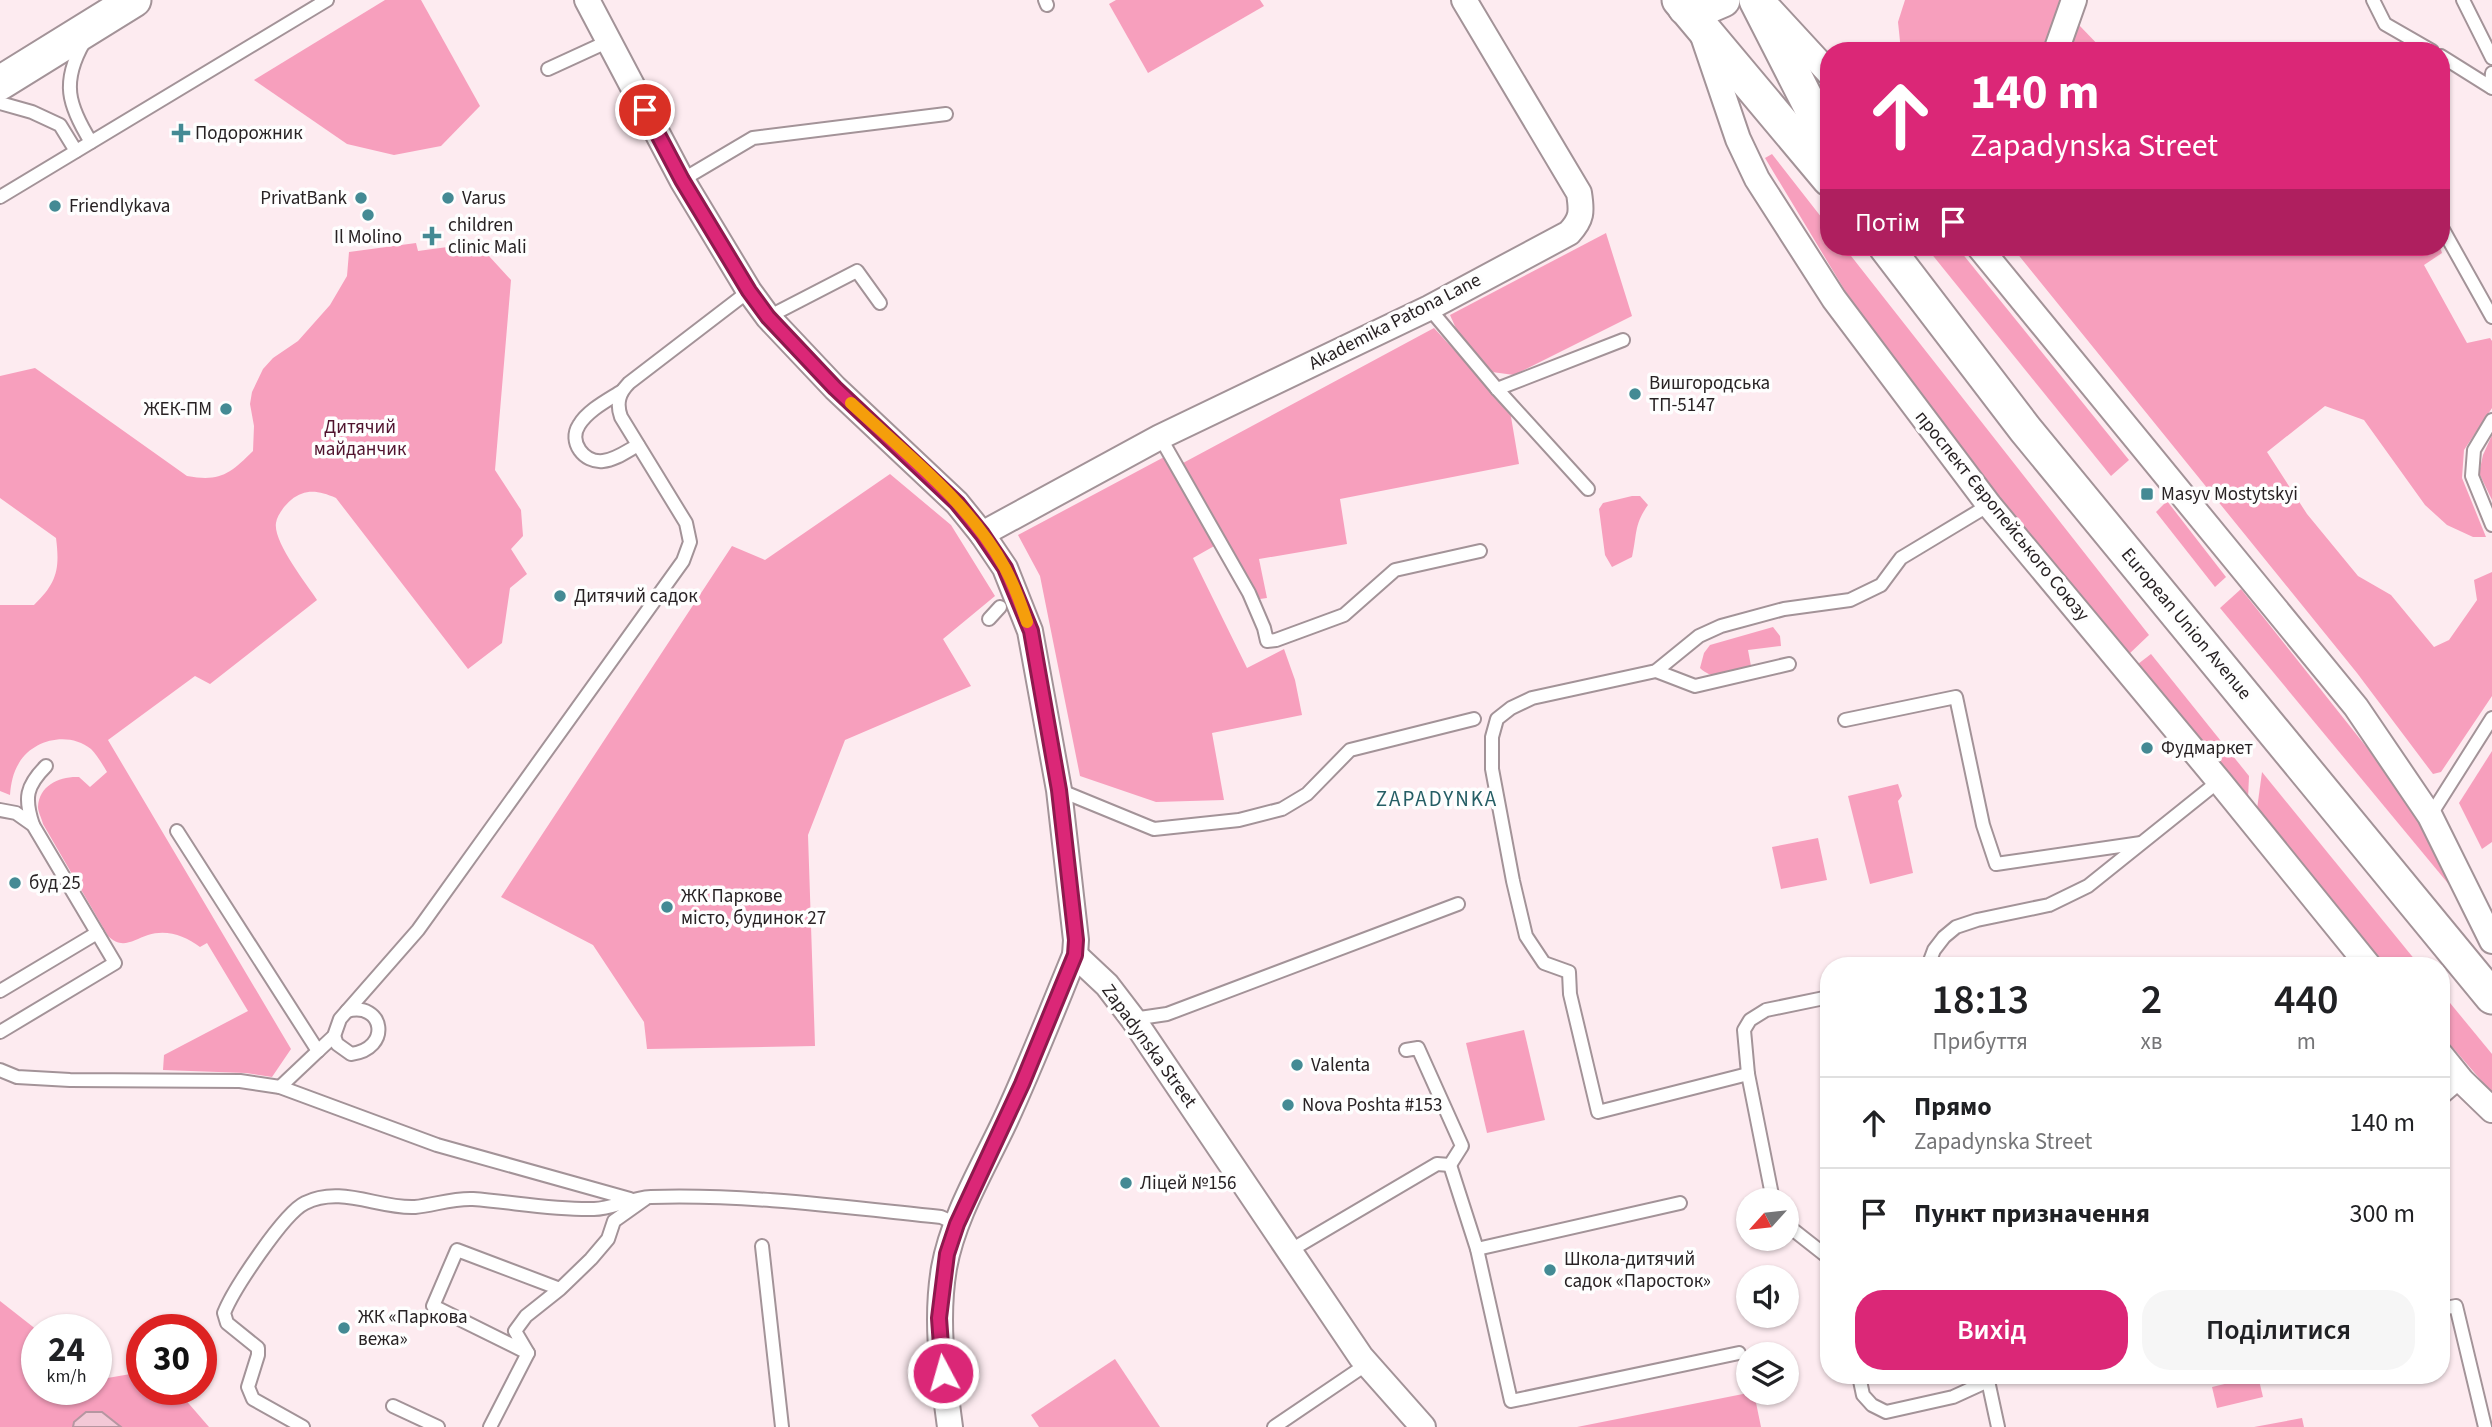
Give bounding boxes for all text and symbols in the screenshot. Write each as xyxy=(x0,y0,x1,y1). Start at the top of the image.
text: 140 m xyxy=(1970,58,2099,128)
icon: ahead xyxy=(1855,70,1946,161)
pin xyxy=(615,80,675,140)
icon: arrive xyxy=(626,91,664,129)
place label: Подорожник xyxy=(195,120,303,147)
text: Zapadynska Street xyxy=(1970,123,2218,169)
marker: Подорожник xyxy=(173,125,189,141)
place label: PrivatBank xyxy=(260,185,348,212)
place label: Varus xyxy=(462,185,506,212)
marker: PrivatBank xyxy=(353,190,369,206)
marker: Varus xyxy=(440,190,456,206)
place label: Friendlykava xyxy=(69,193,170,220)
marker: Friendlykava xyxy=(47,198,63,214)
icon: arrive xyxy=(1934,203,1972,241)
text: Потім xyxy=(1855,204,1920,241)
marker: Il Molino xyxy=(360,207,376,223)
place label: children clinic Mali xyxy=(448,212,527,261)
place label: Il Molino xyxy=(334,224,402,251)
marker: children clinic Mali xyxy=(422,226,442,246)
street label: Akademika Patona Lane xyxy=(1304,267,1486,377)
place label: Вишгородська ТП-5147 xyxy=(1649,370,1770,419)
marker: Вишгородська ТП-5147 xyxy=(1627,386,1643,402)
place label: ЖЕК-ПМ xyxy=(144,396,212,423)
marker: ЖЕК-ПМ xyxy=(218,401,234,417)
street label: проспект Європейського Союзу xyxy=(1908,405,2096,627)
park label: Дитячий майданчик xyxy=(314,414,407,463)
place label: Masyv Mostytskyi xyxy=(2161,481,2298,508)
marker: Masyv Mostytskyi xyxy=(2139,486,2155,502)
street label: European Union Avenue xyxy=(2114,542,2258,706)
place label: Дитячий садок xyxy=(574,583,698,610)
marker: Дитячий садок xyxy=(552,588,568,604)
place label: Фудмаркет xyxy=(2161,735,2253,762)
marker: Фудмаркет xyxy=(2139,740,2155,756)
district label: ZAPADYNKA xyxy=(1376,784,1498,814)
place label: буд 25 xyxy=(29,870,81,897)
marker: буд 25 xyxy=(7,875,23,891)
place label: ЖК Паркове місто, будинок 27 xyxy=(681,883,826,932)
marker: ЖК Паркове місто, будинок 27 xyxy=(659,899,675,915)
text: 18:13 xyxy=(1931,970,2029,1030)
text: 2 xyxy=(2141,970,2162,1030)
text: 440 xyxy=(2274,970,2339,1030)
street label: Zapadynska Street xyxy=(1095,978,1204,1114)
text: Прибуття xyxy=(1933,1025,2028,1058)
text: хв xyxy=(2141,1025,2163,1058)
text: m xyxy=(2297,1025,2316,1058)
place label: Valenta xyxy=(1311,1052,1370,1079)
marker: Valenta xyxy=(1289,1057,1305,1073)
text: Прямо xyxy=(1914,1088,1992,1125)
place label: Nova Poshta #153 xyxy=(1302,1092,1442,1119)
marker: Nova Poshta #153 xyxy=(1280,1097,1296,1113)
icon: ahead xyxy=(1855,1104,1893,1142)
text: 140 m xyxy=(2349,1104,2415,1141)
text: Zapadynska Street xyxy=(1914,1125,2092,1158)
place label: Ліцей №156 xyxy=(1140,1170,1237,1197)
marker: Ліцей №156 xyxy=(1118,1175,1134,1191)
north arrow xyxy=(1736,1188,1799,1251)
map controls xyxy=(1736,1188,1799,1405)
icon: arrive xyxy=(1855,1195,1893,1233)
text: Пункт призначення xyxy=(1914,1195,2150,1232)
text: 300 m xyxy=(2349,1195,2415,1232)
place label: Школа-дитячий садок «Паросток» xyxy=(1564,1246,1711,1295)
marker: Школа-дитячий садок «Паросток» xyxy=(1542,1262,1558,1278)
button: sound xyxy=(1736,1265,1799,1328)
button: Вихід xyxy=(1855,1290,2128,1370)
button: Поділитися xyxy=(2142,1290,2415,1370)
place label: ЖК «Паркова вежа» xyxy=(358,1304,468,1353)
speed limit sign: 30 xyxy=(126,1314,217,1405)
marker: ЖК «Паркова вежа» xyxy=(336,1320,352,1336)
text: 24 xyxy=(48,1325,85,1375)
position arrow xyxy=(906,1336,980,1410)
button: layers xyxy=(1736,1342,1799,1405)
text: km/h xyxy=(47,1364,86,1389)

